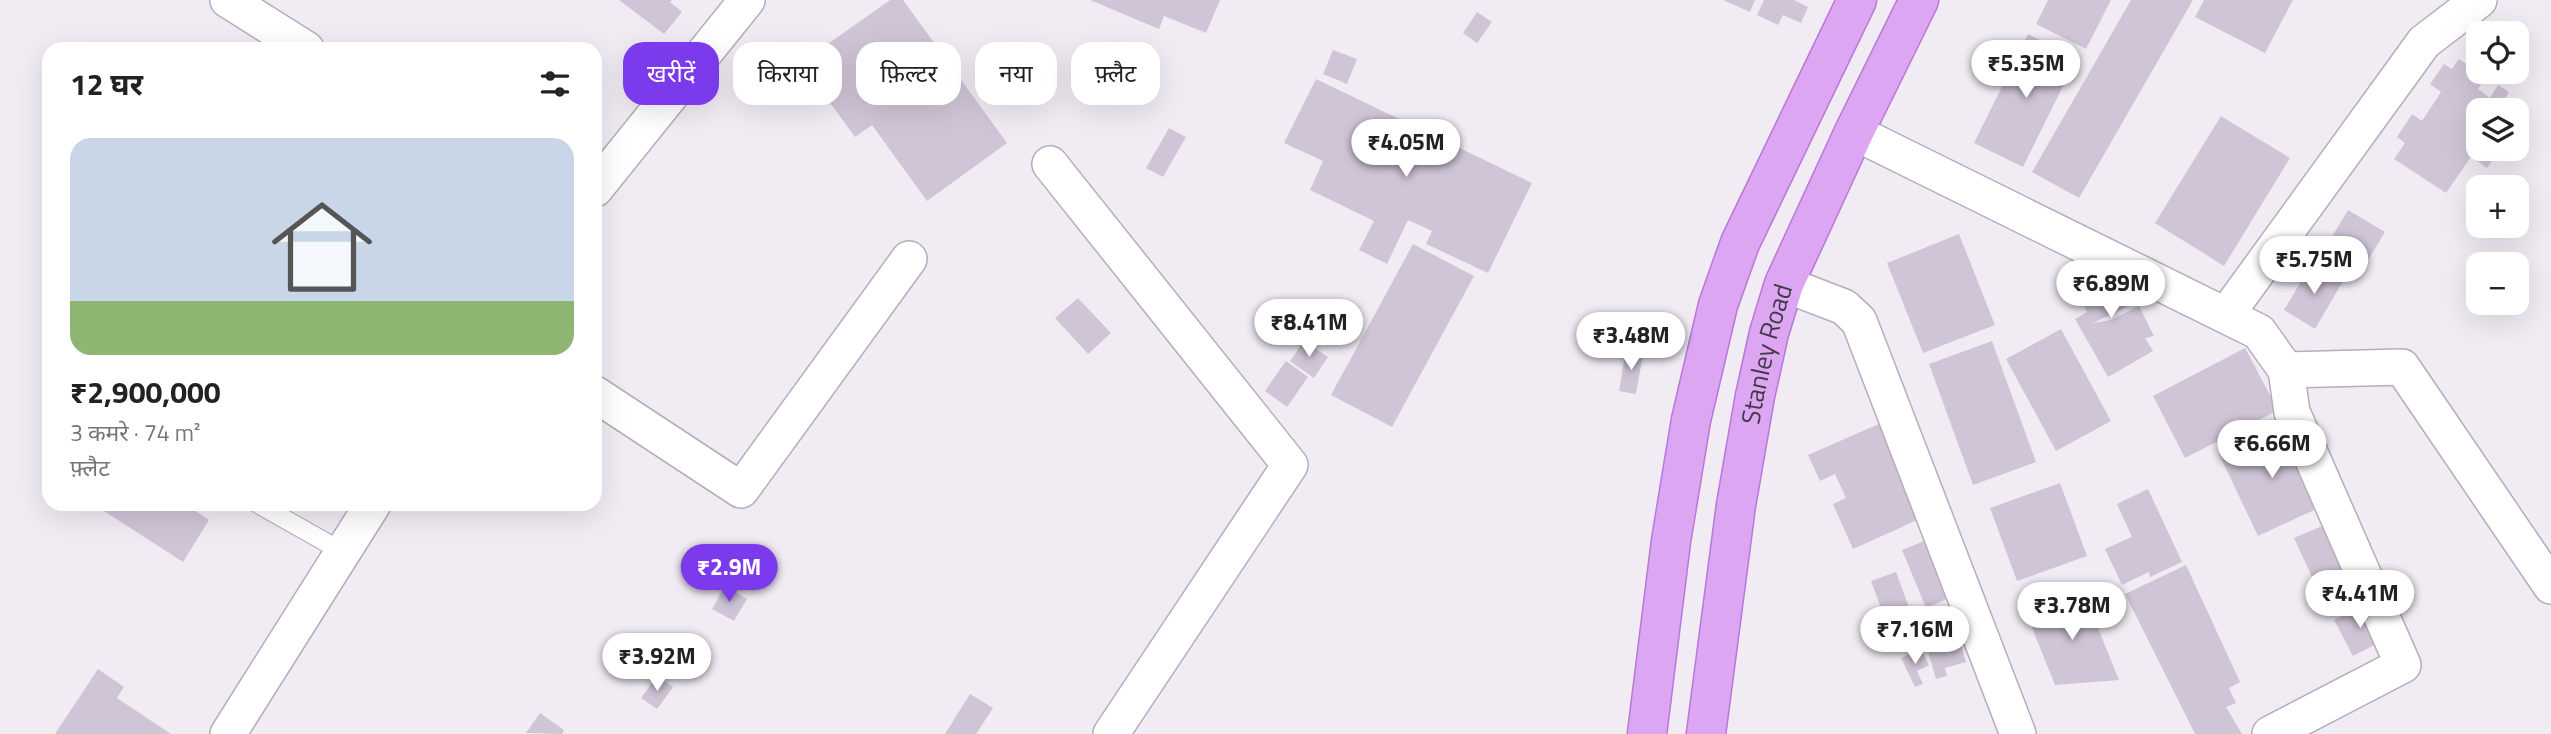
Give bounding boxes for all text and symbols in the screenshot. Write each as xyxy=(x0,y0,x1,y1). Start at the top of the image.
map controls xyxy=(2466,21,2529,315)
button: locate xyxy=(2466,21,2529,84)
pin: ₹5.35M xyxy=(1969,41,2083,100)
chip: खरीदें xyxy=(623,42,719,105)
chip: किराया xyxy=(733,42,842,105)
chip: फ़िल्टर xyxy=(856,42,961,105)
chip: नया xyxy=(975,42,1057,105)
chip: फ़्लैट xyxy=(1071,42,1160,105)
text: ₹5.35M xyxy=(1987,45,2065,80)
text: 12 घर xyxy=(70,61,143,107)
icon: filters xyxy=(536,65,574,103)
button: layers xyxy=(2466,98,2529,161)
pin: ₹4.05M xyxy=(1349,120,1463,179)
text: ₹4.05M xyxy=(1367,124,1445,159)
button: + xyxy=(2466,175,2529,238)
icon: home xyxy=(259,184,385,310)
pin: ₹5.75M xyxy=(2257,236,2371,296)
text: ₹5.75M xyxy=(2275,241,2353,276)
button: − xyxy=(2466,252,2529,315)
pin: ₹6.89M xyxy=(2054,260,2168,320)
text: ₹6.89M xyxy=(2072,265,2150,300)
street label: Stanley Road xyxy=(1730,279,1802,427)
pin: ₹8.41M xyxy=(1252,300,1366,359)
text: ₹8.41M xyxy=(1270,304,1348,339)
pin: ₹3.48M xyxy=(1574,312,1688,372)
text: ₹3.48M xyxy=(1592,317,1670,352)
text: ₹2,900,000 xyxy=(70,369,221,415)
text: 3 कमरे · 74 m² xyxy=(70,415,200,450)
pin: ₹6.66M xyxy=(2215,420,2329,480)
text: ₹6.66M xyxy=(2233,425,2311,460)
text: फ़्लैट xyxy=(70,450,110,485)
pin: ₹2.9M xyxy=(680,544,778,604)
text: ₹2.9M xyxy=(697,549,761,584)
pin: ₹4.41M xyxy=(2303,570,2417,630)
text: ₹4.41M xyxy=(2321,575,2399,610)
pin: ₹3.78M xyxy=(2015,582,2129,642)
text: ₹3.78M xyxy=(2033,587,2111,622)
pin: ₹7.16M xyxy=(1858,606,1972,666)
text: ₹7.16M xyxy=(1876,611,1954,646)
pin: ₹3.92M xyxy=(600,634,714,693)
text: ₹3.92M xyxy=(618,638,696,673)

